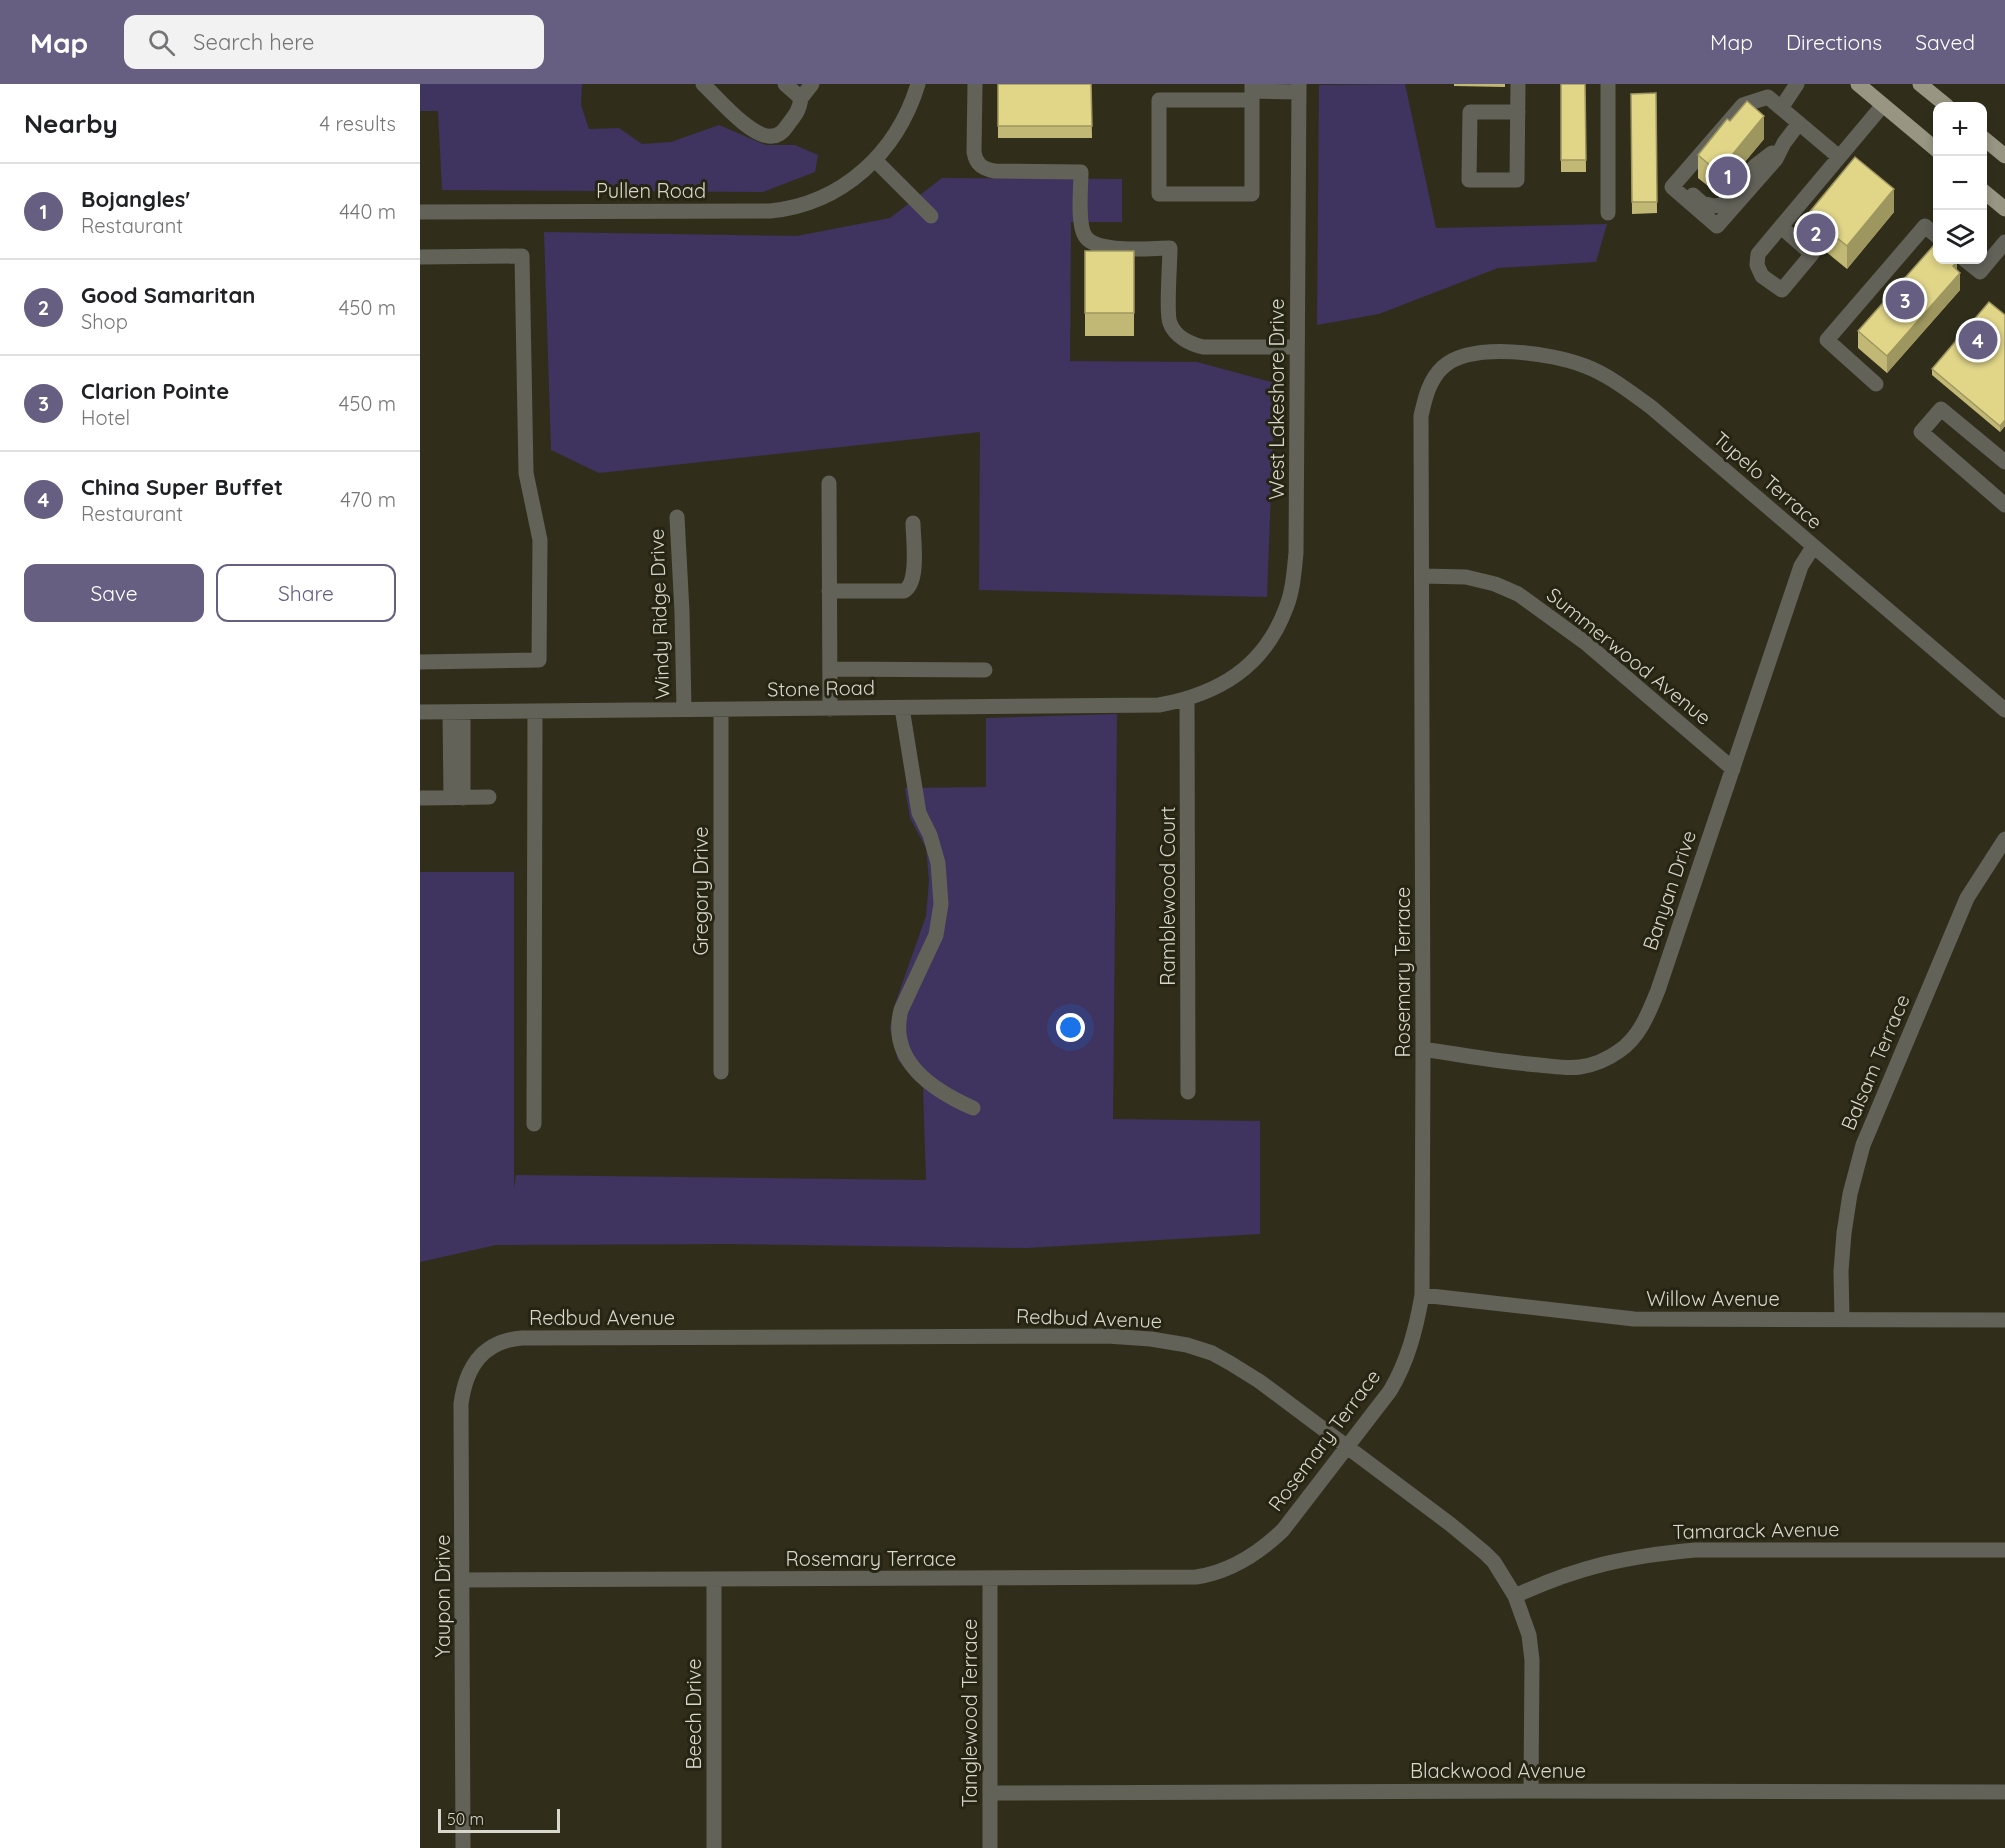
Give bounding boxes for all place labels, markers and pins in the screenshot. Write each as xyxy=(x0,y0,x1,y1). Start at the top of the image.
pin: 1 xyxy=(1708,154,1748,199)
pin: 2 xyxy=(1796,210,1836,256)
pin: 3 xyxy=(1886,278,1924,322)
pin: 4 xyxy=(1958,318,1998,362)

